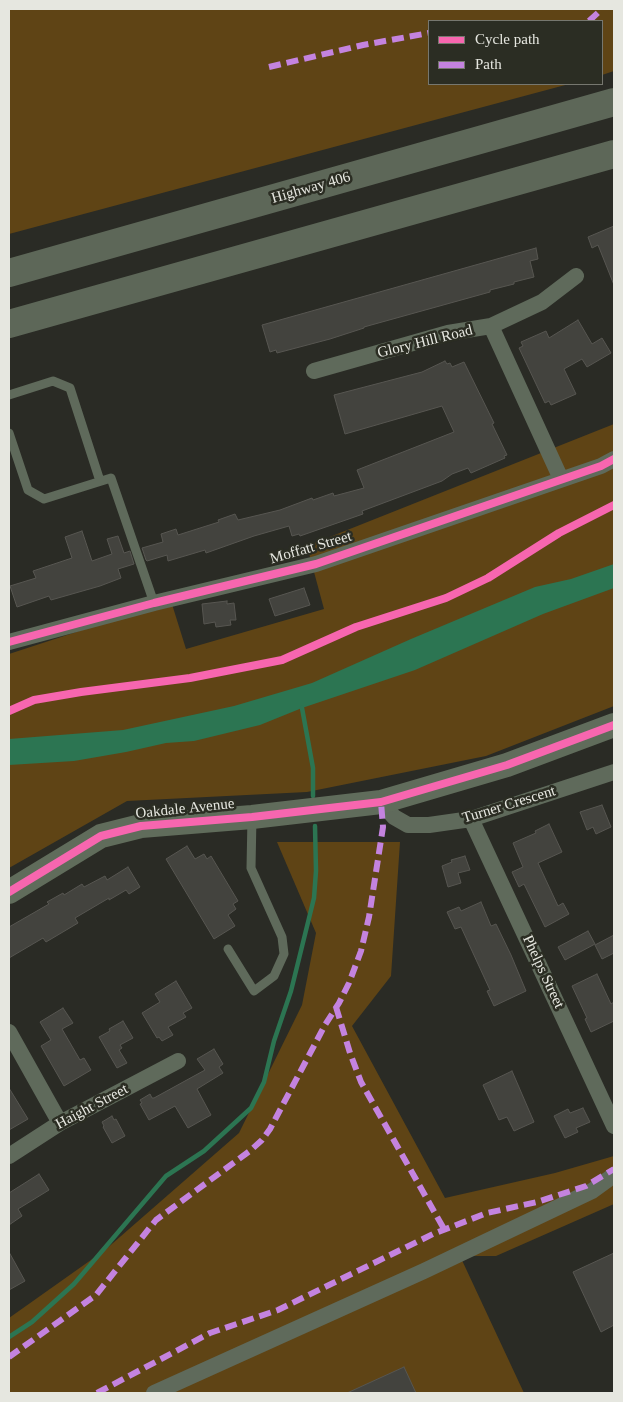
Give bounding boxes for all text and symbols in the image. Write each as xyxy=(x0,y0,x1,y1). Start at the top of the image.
legend xyxy=(428,20,603,85)
text: Cycle path xyxy=(475,31,540,47)
text: Path xyxy=(475,56,502,72)
street label: Highway 406 xyxy=(269,168,353,208)
street label: Glory Hill Road xyxy=(376,321,474,363)
street label: Moffatt Street xyxy=(268,528,354,568)
street label: Turner Crescent xyxy=(460,782,558,828)
street label: Oakdale Avenue xyxy=(135,795,235,823)
street label: Phelps Street xyxy=(518,933,568,1011)
street label: Haight Street xyxy=(53,1080,131,1134)

